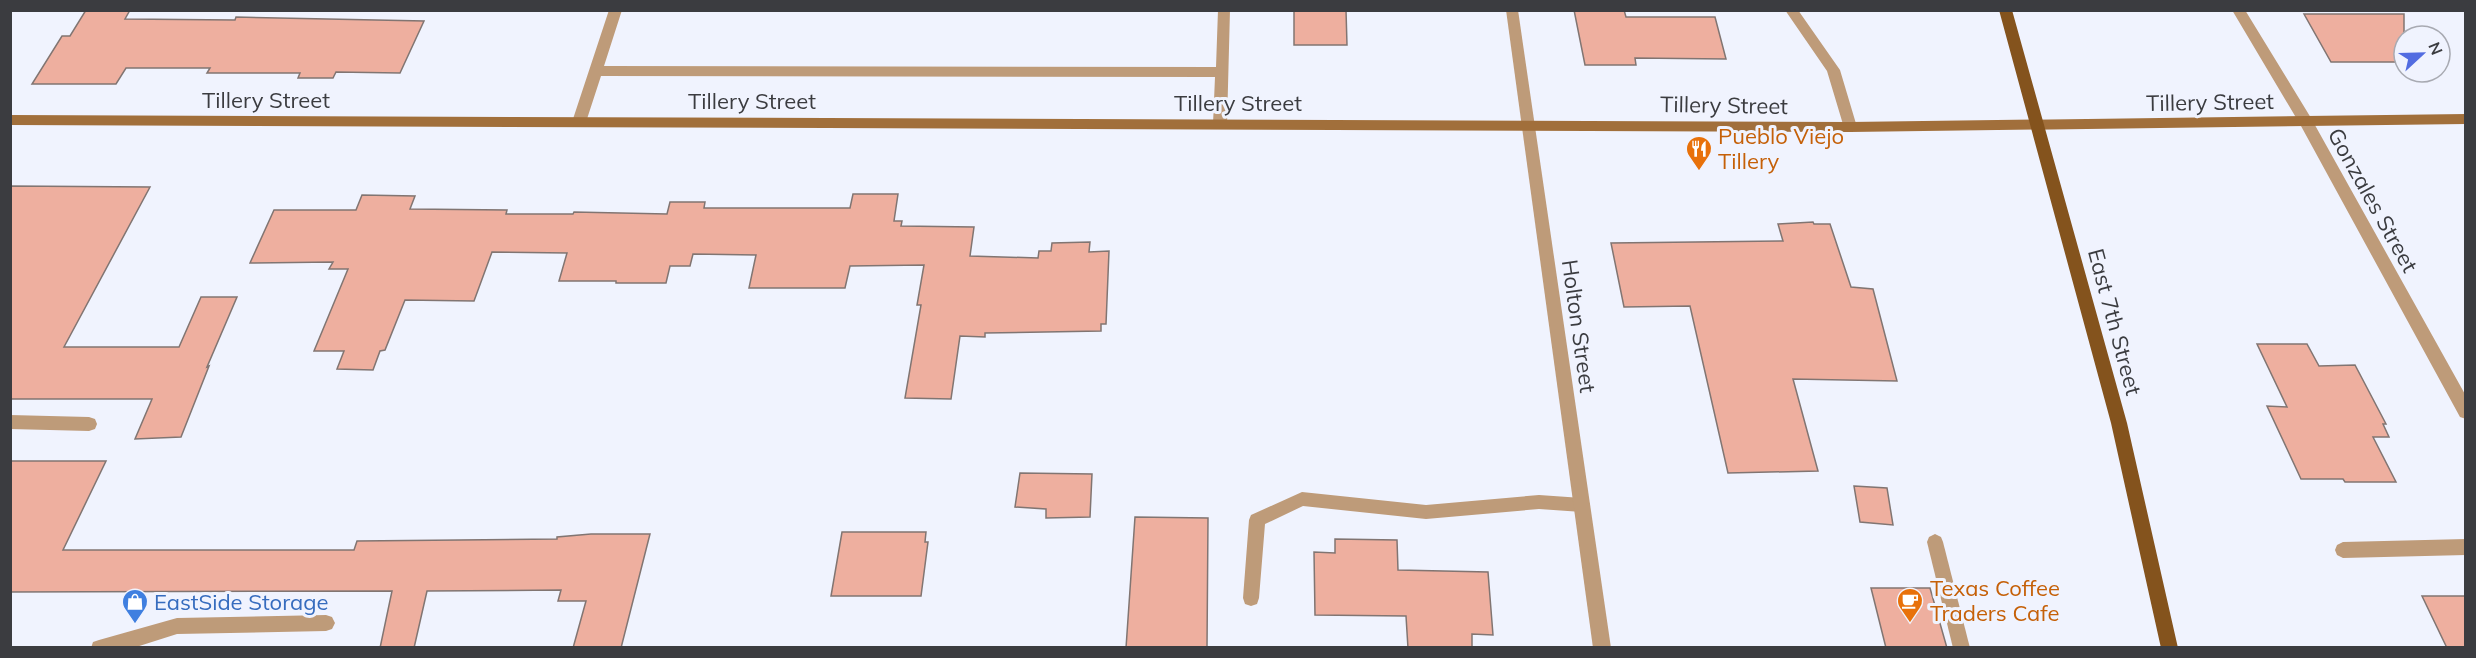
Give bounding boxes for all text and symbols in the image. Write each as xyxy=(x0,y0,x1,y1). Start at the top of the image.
north arrow xyxy=(2392,24,2452,84)
text: N xyxy=(2424,39,2447,58)
street label: Tillery Street xyxy=(202,86,330,114)
street label: Tillery Street xyxy=(688,87,816,115)
street label: Tillery Street xyxy=(2146,87,2274,117)
street label: Tillery Street xyxy=(1174,89,1302,117)
street label: Tillery Street xyxy=(1660,90,1788,120)
place label: Pueblo Viejo Tillery xyxy=(1718,122,1844,175)
street label: Gonzales Street xyxy=(2322,123,2424,277)
restaurant icon: Pueblo Viejo Tillery xyxy=(1684,134,1714,172)
street label: East 7th Street xyxy=(2082,246,2148,399)
street label: Holton Street xyxy=(1556,258,1602,395)
place label: Texas Coffee Traders Cafe xyxy=(1930,574,2060,627)
cafe icon: Texas Coffee Traders Cafe xyxy=(1895,586,1925,624)
shop icon: EastSide Storage xyxy=(120,587,150,625)
place label: EastSide Storage xyxy=(154,588,328,616)

